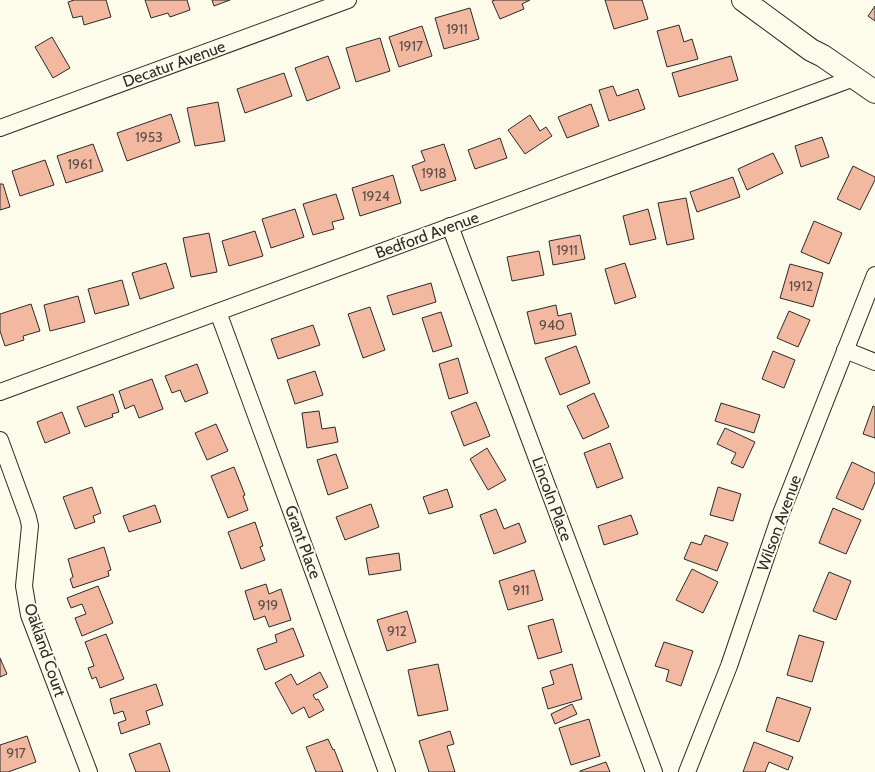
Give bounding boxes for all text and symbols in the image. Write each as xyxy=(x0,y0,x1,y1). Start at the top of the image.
house number: 1911 xyxy=(446,20,468,38)
street label: Decatur Avenue xyxy=(120,37,228,91)
house number: 1917 xyxy=(399,37,423,55)
house number: 1953 xyxy=(135,128,163,146)
house number: 1961 xyxy=(68,155,92,173)
house number: 1918 xyxy=(421,164,447,182)
house number: 1924 xyxy=(362,187,390,205)
street label: Bedford Avenue xyxy=(373,207,481,263)
house number: 1911 xyxy=(556,241,578,259)
house number: 1912 xyxy=(789,277,813,295)
house number: 940 xyxy=(539,316,565,334)
street label: Lincoln Place xyxy=(528,454,576,544)
street label: Wilson Avenue xyxy=(753,472,805,574)
street label: Grant Place xyxy=(281,503,325,581)
house number: 911 xyxy=(512,581,530,599)
house number: 919 xyxy=(258,596,278,614)
street label: Oakland Court xyxy=(20,601,70,700)
house number: 912 xyxy=(387,622,407,640)
house number: 917 xyxy=(6,744,26,762)

